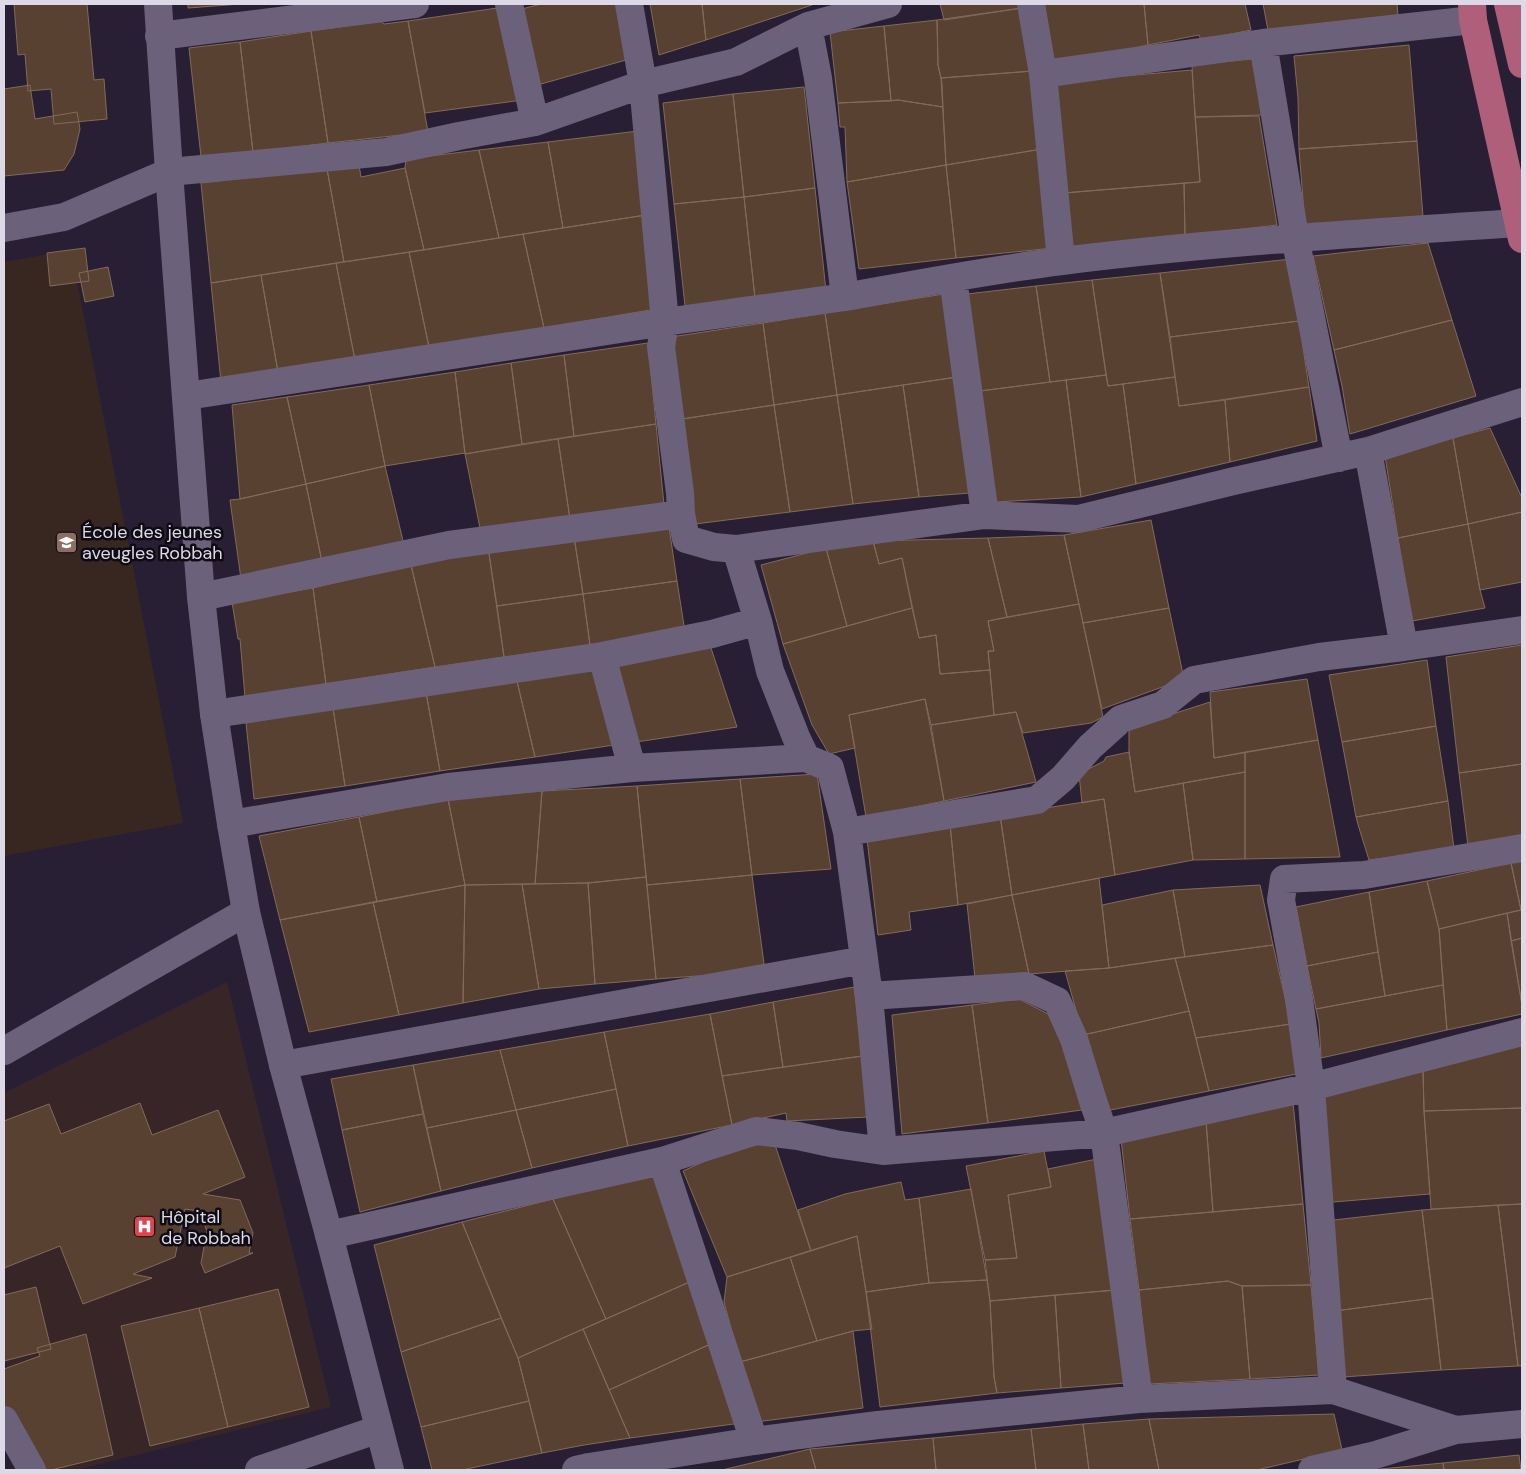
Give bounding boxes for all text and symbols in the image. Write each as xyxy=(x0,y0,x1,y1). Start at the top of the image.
place label: École des jeunes aveugles Robbah xyxy=(82,520,223,565)
school or university icon: École des jeunes aveugles Robbah xyxy=(54,530,78,554)
place label: Hôpital de Robbah xyxy=(161,1205,251,1250)
hospital icon: Hôpital de Robbah xyxy=(133,1215,157,1239)

